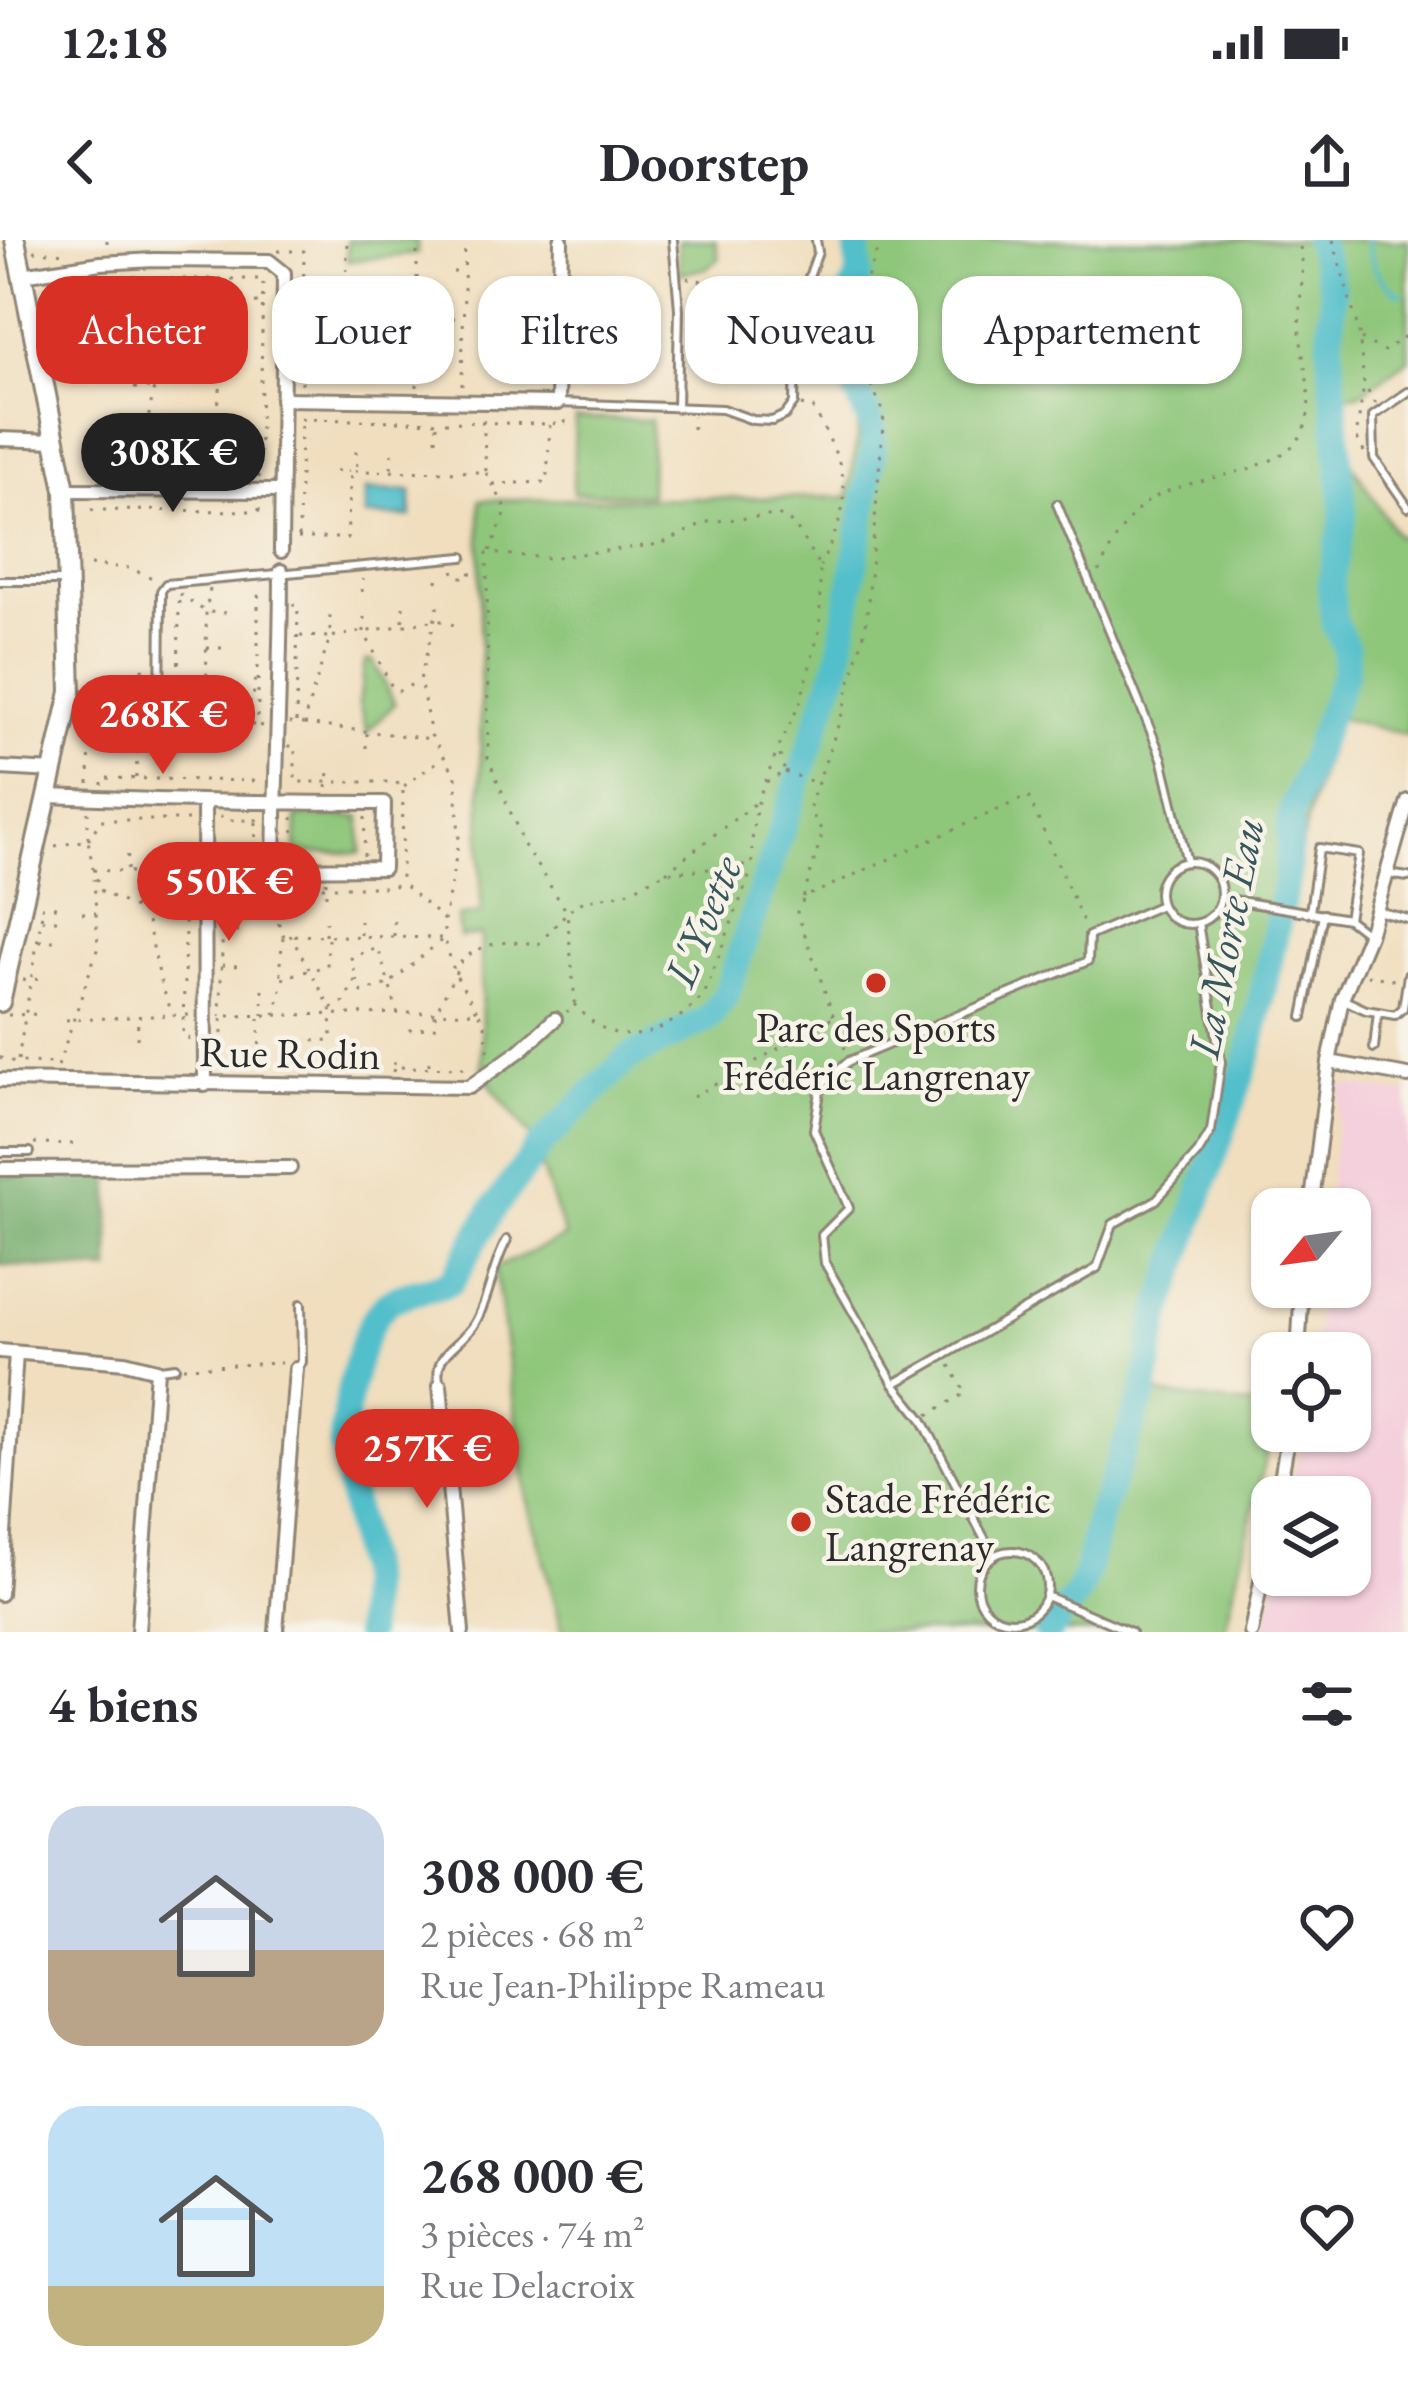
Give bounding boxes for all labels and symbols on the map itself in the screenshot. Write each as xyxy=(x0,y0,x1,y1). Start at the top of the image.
pin: 308K € xyxy=(75,413,271,515)
pin: 268K € xyxy=(65,675,261,777)
water label: La Morte Eau xyxy=(1173,813,1277,1064)
pin: 550K € xyxy=(131,842,327,944)
water label: L'Yvette xyxy=(649,846,755,996)
marker: Parc des Sports Frédéric Langrenay xyxy=(863,970,889,996)
place label: Parc des Sports Frédéric Langrenay xyxy=(722,1000,1031,1103)
street label: Rue Rodin xyxy=(199,1024,381,1082)
north arrow xyxy=(1251,1188,1371,1308)
pin: 257K € xyxy=(329,1409,525,1511)
place label: Stade Frédéric Langrenay xyxy=(825,1471,1051,1574)
marker: Stade Frédéric Langrenay xyxy=(788,1509,814,1535)

